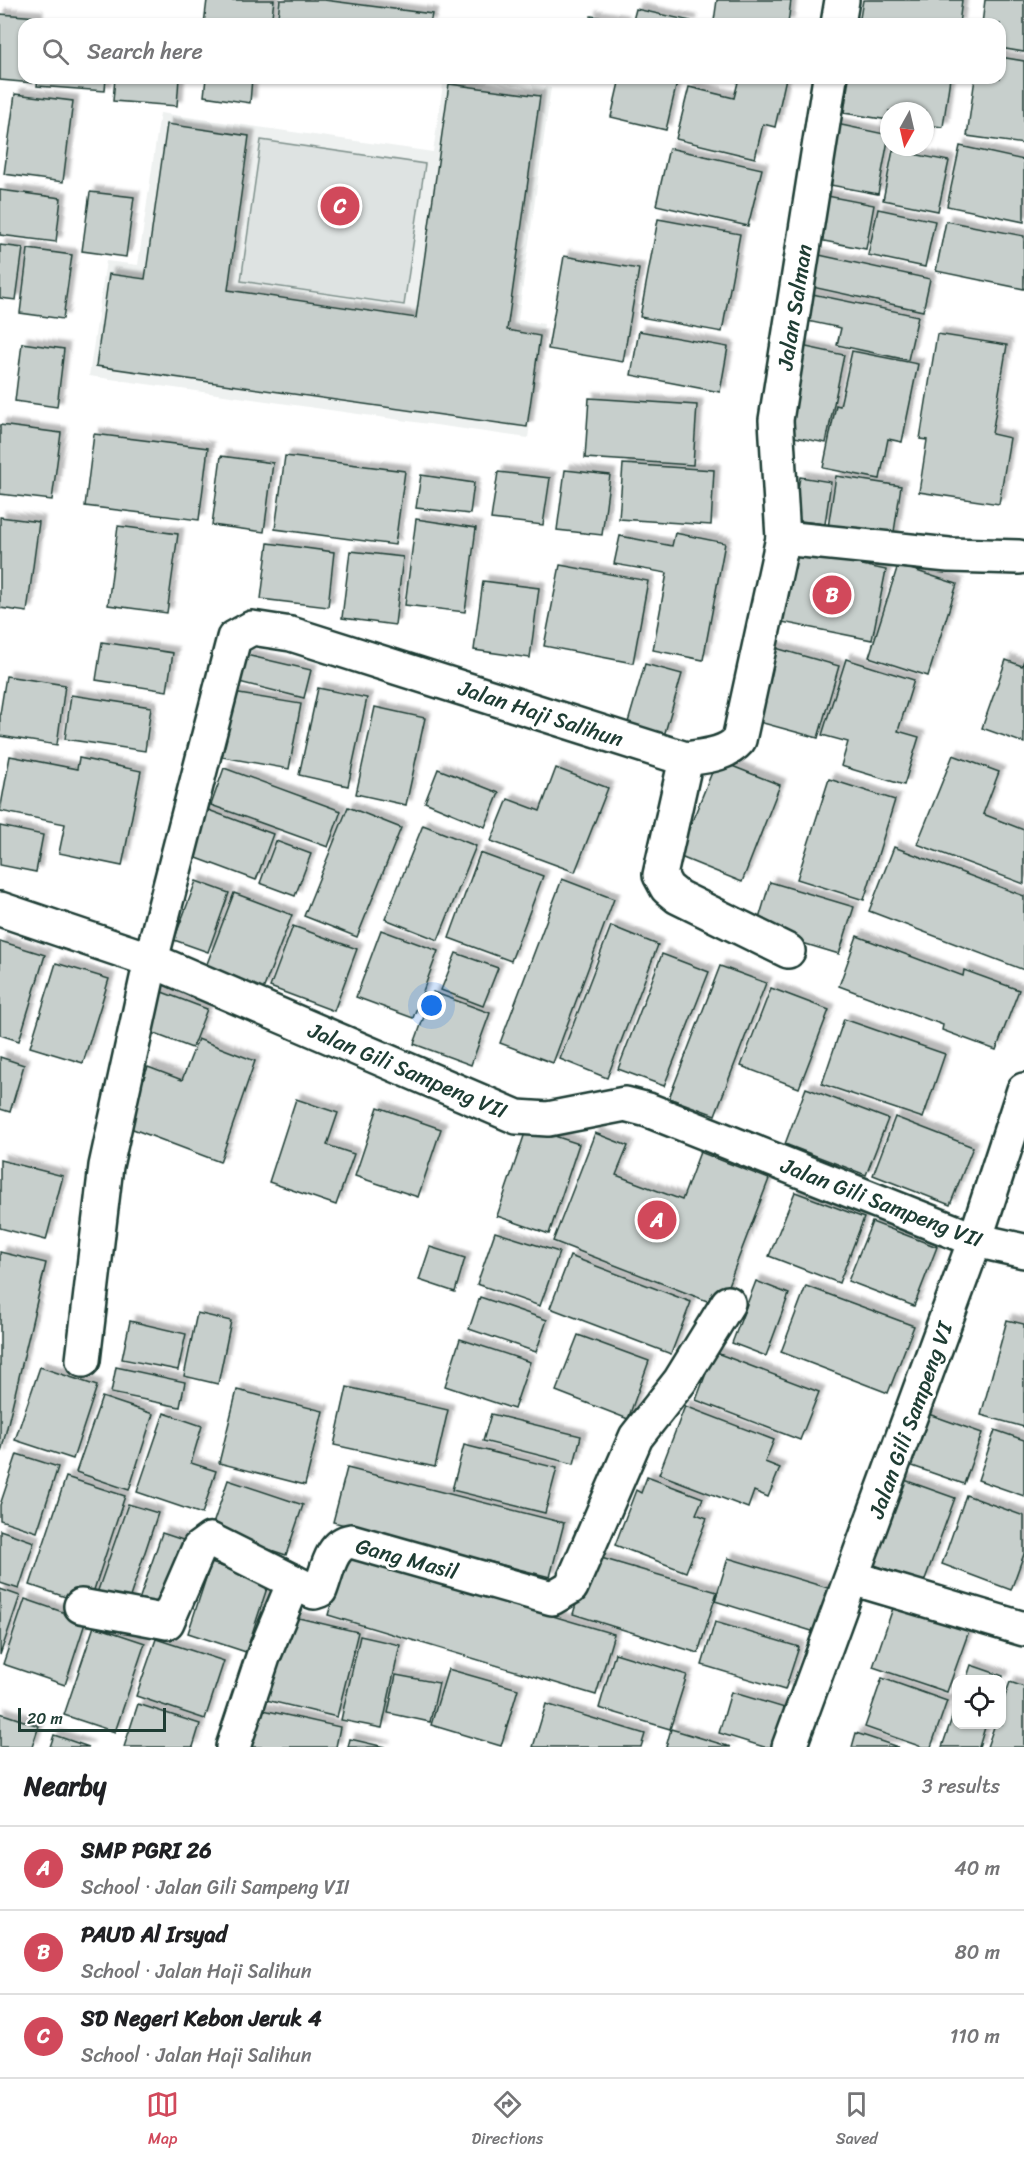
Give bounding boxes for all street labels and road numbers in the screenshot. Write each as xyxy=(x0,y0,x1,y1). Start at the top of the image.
street label: Jalan Salman xyxy=(765,241,824,374)
street label: Jalan Haji Salihun xyxy=(452,668,628,759)
street label: Jalan Gili Sampeng VII xyxy=(301,1010,514,1130)
street label: Jalan Gili Sampeng VII xyxy=(774,1146,989,1259)
street label: Jalan Gili Sampeng VI xyxy=(856,1315,965,1525)
street label: Gang Masil xyxy=(351,1526,463,1591)

